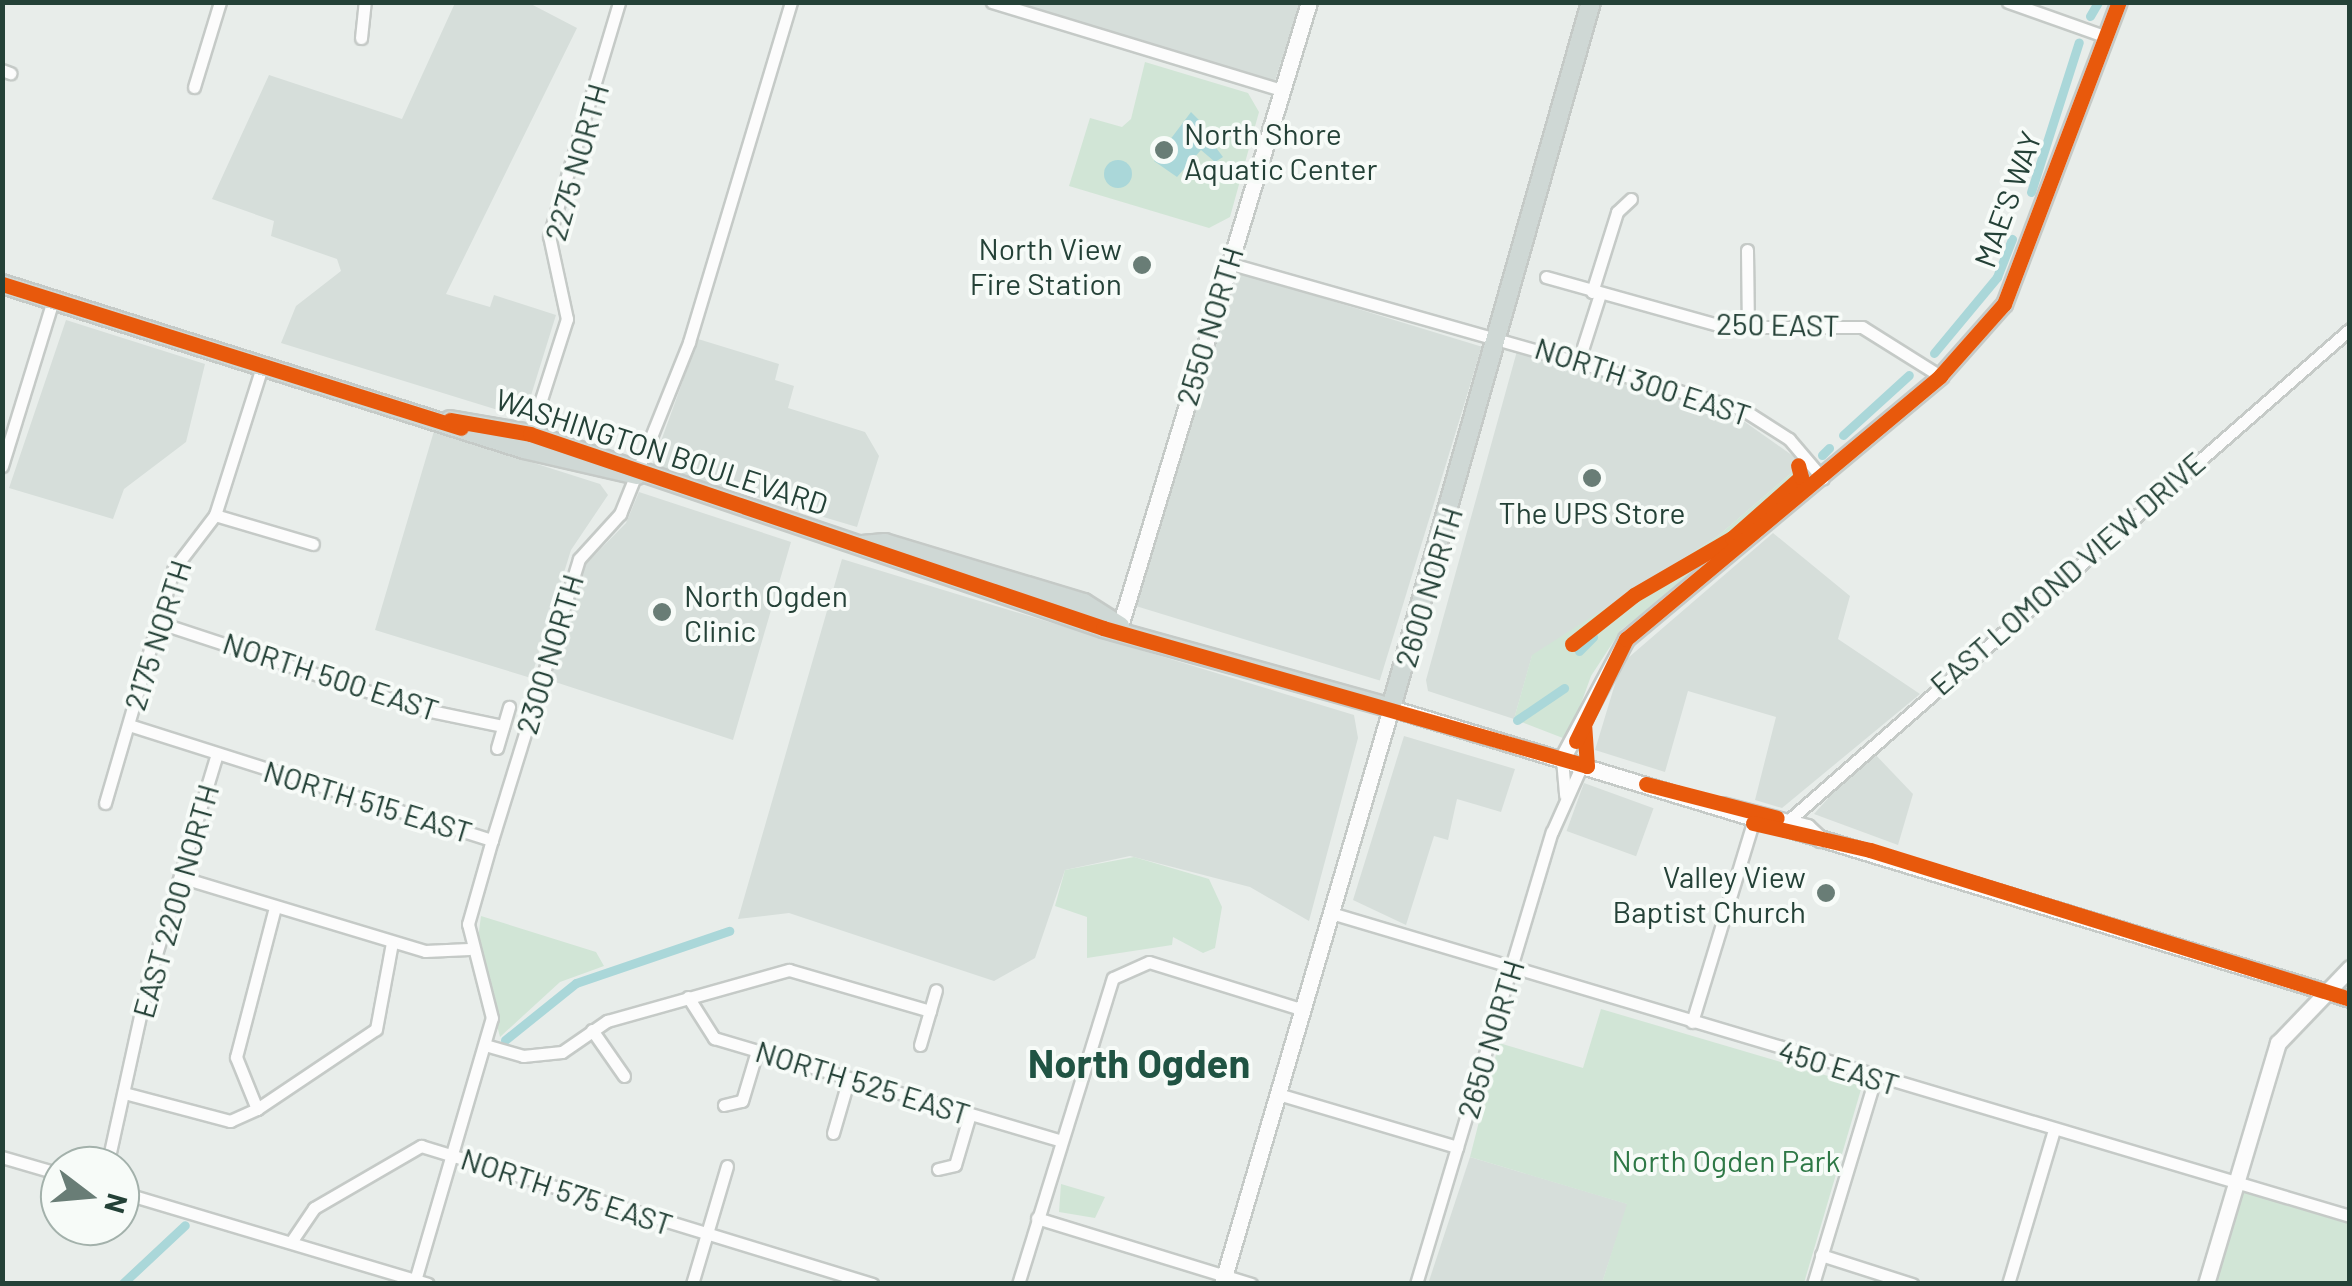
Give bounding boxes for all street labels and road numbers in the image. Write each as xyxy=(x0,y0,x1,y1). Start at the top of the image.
street label: 2275 NORTH xyxy=(536,79,616,245)
street label: MAE'S WAY xyxy=(1966,126,2048,272)
street label: 2550 NORTH xyxy=(1168,242,1250,410)
street label: 250 EAST xyxy=(1716,305,1840,343)
street label: NORTH 300 EAST xyxy=(1531,329,1755,433)
street label: WASHINGTON BOULEVARD xyxy=(491,380,833,522)
street label: EAST LOMOND VIEW DRIVE xyxy=(1922,444,2212,702)
street label: 2600 NORTH xyxy=(1387,503,1469,671)
street label: 2175 NORTH xyxy=(116,555,198,715)
street label: 2300 NORTH xyxy=(508,570,590,738)
street label: NORTH 500 EAST xyxy=(219,624,443,728)
street label: NORTH 515 EAST xyxy=(260,752,476,850)
street label: EAST 2200 NORTH xyxy=(124,780,226,1022)
street label: 2650 NORTH xyxy=(1449,955,1531,1123)
street label: NORTH 525 EAST xyxy=(752,1032,974,1132)
street label: 450 EAST xyxy=(1774,1032,1904,1102)
street label: NORTH 575 EAST xyxy=(457,1140,677,1242)

